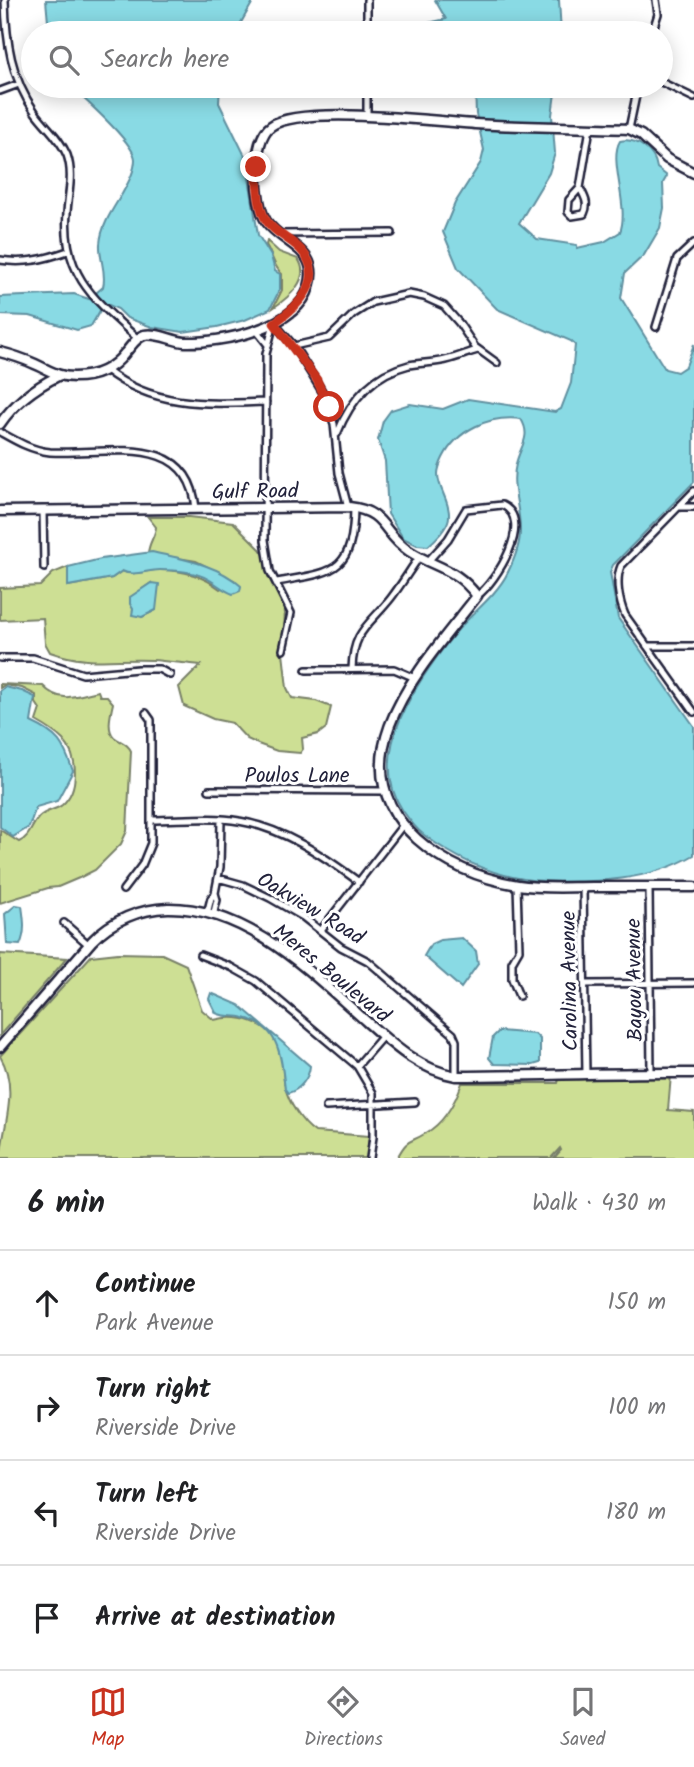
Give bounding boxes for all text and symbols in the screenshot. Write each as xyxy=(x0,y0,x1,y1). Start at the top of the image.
search box xyxy=(21,21,673,98)
text: Search here xyxy=(101,39,229,81)
icon: search xyxy=(45,41,83,79)
route end xyxy=(240,151,271,182)
route start xyxy=(313,391,344,422)
street label: Gulf Road xyxy=(211,475,299,510)
street label: Poulos Lane xyxy=(245,760,350,793)
street label: Oakview Road xyxy=(250,864,371,955)
street label: Carolina Avenue xyxy=(553,910,588,1051)
street label: Meres Boulevard xyxy=(265,916,398,1032)
street label: Bayou Avenue xyxy=(618,918,653,1042)
text: 6 min xyxy=(28,1180,105,1228)
text: Walk · 430 m xyxy=(532,1186,666,1222)
text: Continue xyxy=(95,1264,196,1306)
icon: ahead xyxy=(28,1284,66,1322)
text: 150 m xyxy=(607,1285,666,1321)
text: Park Avenue xyxy=(95,1306,214,1342)
text: Turn right xyxy=(95,1369,211,1411)
icon: right xyxy=(28,1389,66,1427)
text: 100 m xyxy=(608,1390,666,1426)
text: Riverside Drive xyxy=(95,1411,236,1447)
text: Turn left xyxy=(95,1474,198,1516)
icon: left xyxy=(28,1494,66,1532)
text: 180 m xyxy=(606,1495,666,1531)
text: Riverside Drive xyxy=(95,1516,236,1552)
text: Arrive at destination xyxy=(95,1597,335,1639)
icon: arrive xyxy=(28,1599,66,1637)
tab: Map xyxy=(89,1683,127,1755)
tab: Directions xyxy=(304,1683,383,1755)
tab: Saved xyxy=(560,1683,605,1755)

